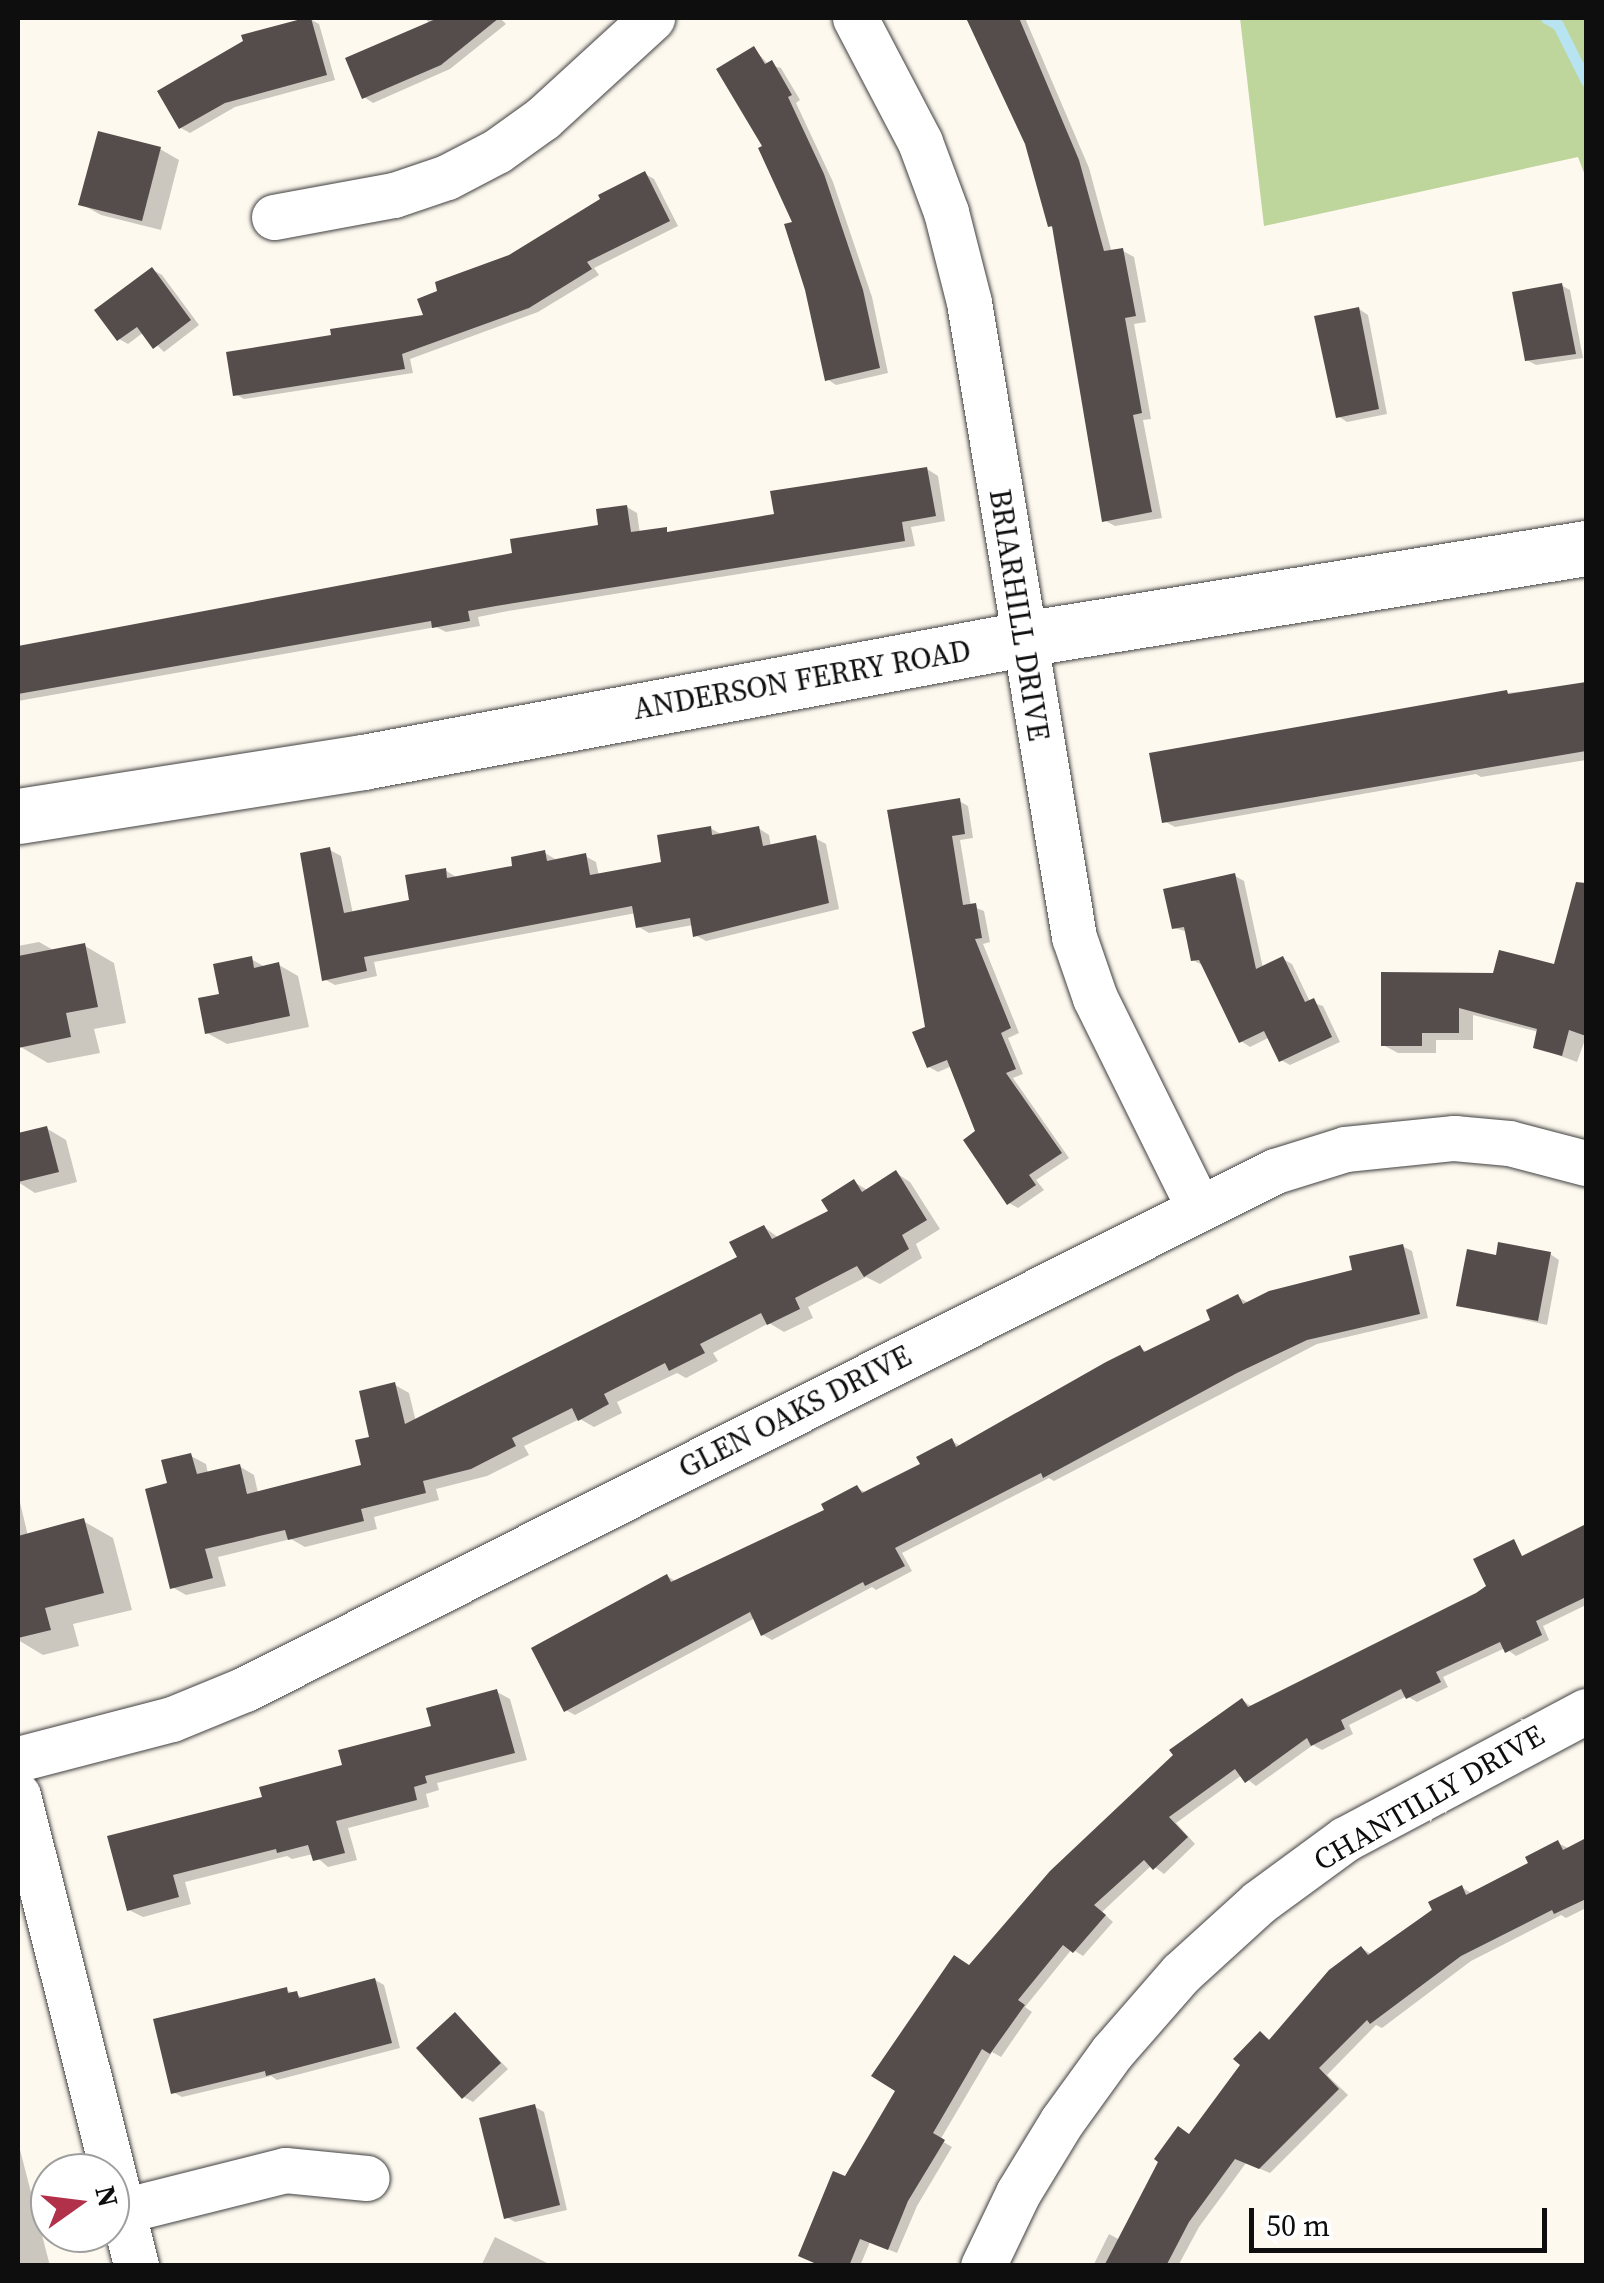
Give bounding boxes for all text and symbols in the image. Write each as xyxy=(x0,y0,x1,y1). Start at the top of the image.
street label: BRIARHILL DRIVE xyxy=(981,487,1057,743)
street label: ANDERSON FERRY ROAD xyxy=(630,632,974,728)
street label: GLEN OAKS DRIVE xyxy=(673,1338,917,1486)
street label: CHANTILLY DRIVE xyxy=(1307,1717,1551,1879)
north arrow xyxy=(30,2153,130,2253)
text: N xyxy=(86,2182,128,2211)
scale bar xyxy=(1254,2188,1552,2250)
text: 50 m xyxy=(1266,2205,1330,2246)

